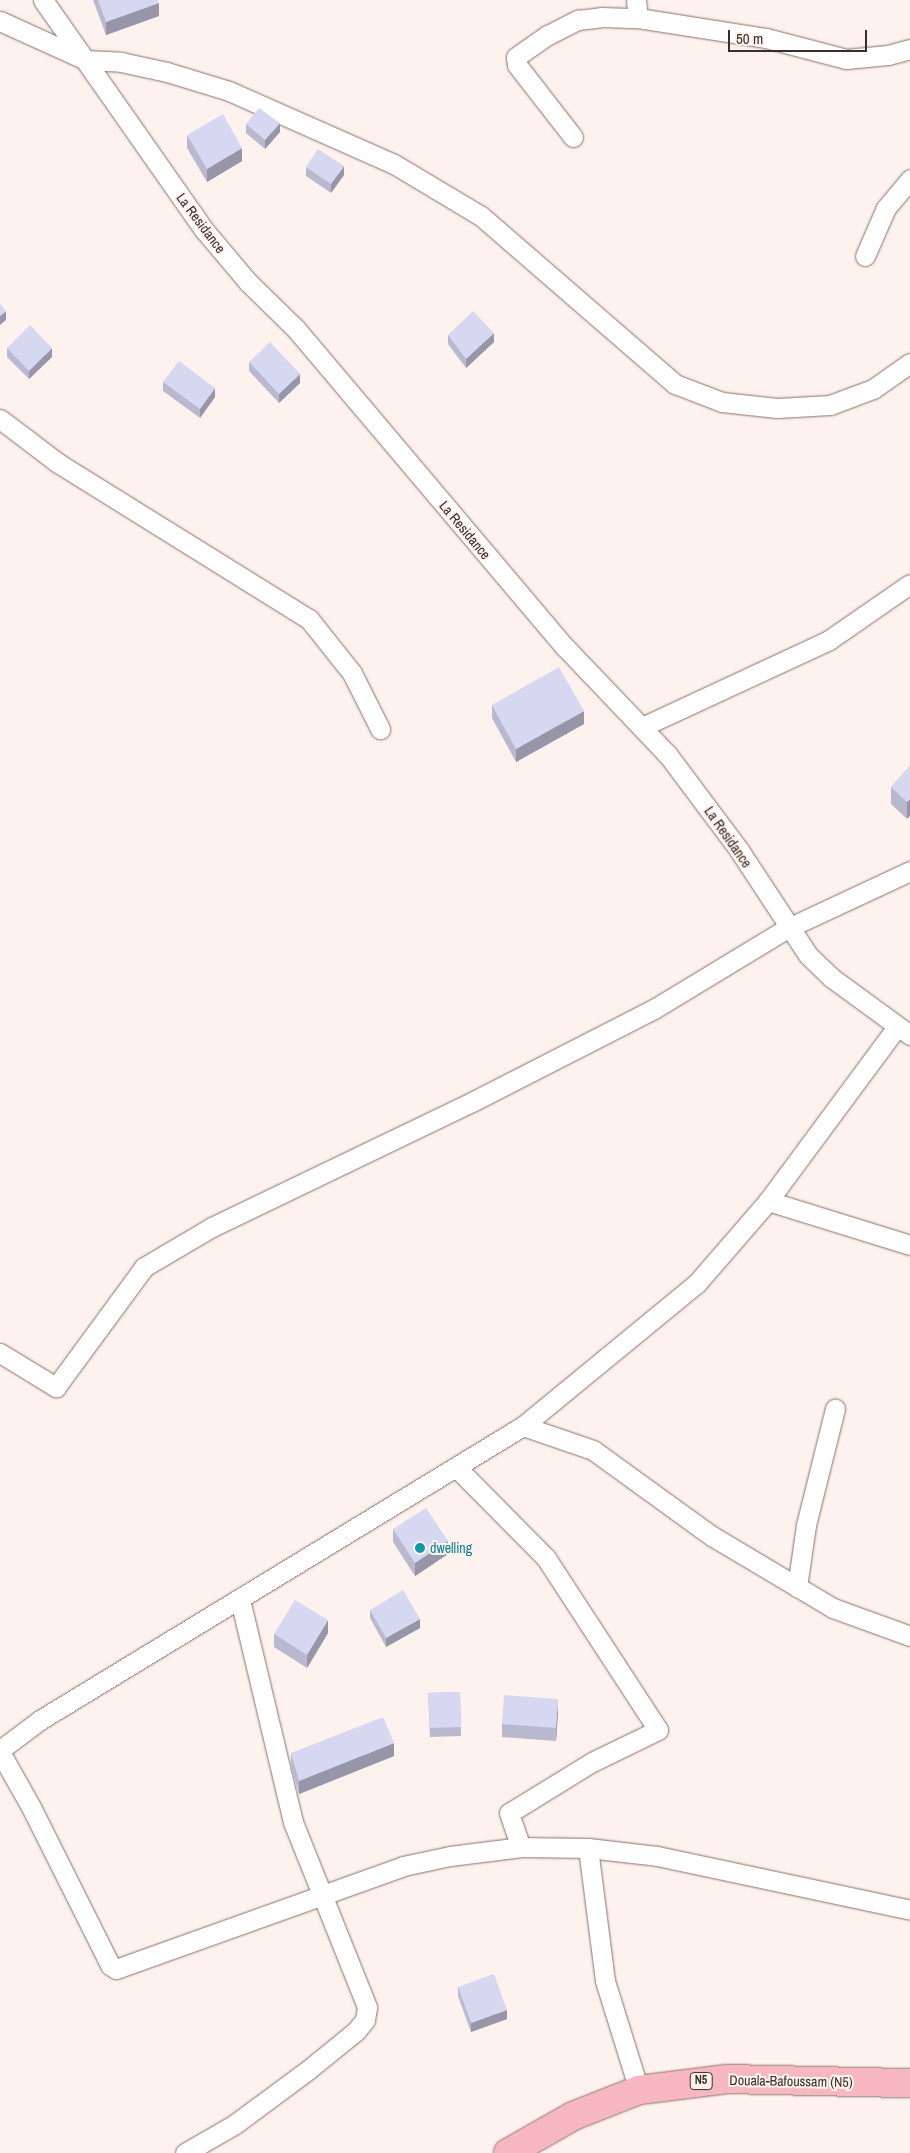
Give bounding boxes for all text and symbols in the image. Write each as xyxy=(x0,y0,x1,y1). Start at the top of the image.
scale bar xyxy=(730,20,869,52)
text: 50 m xyxy=(736,28,763,49)
street label: La Residance xyxy=(173,190,229,256)
street label: La Residance xyxy=(436,497,494,563)
street label: La Residance xyxy=(701,803,755,871)
place label: dwelling xyxy=(430,1540,472,1556)
marker: dwelling xyxy=(414,1542,426,1554)
road number: N5 xyxy=(688,2072,714,2090)
street label: Douala-Bafoussam (N5) xyxy=(729,2072,853,2090)

